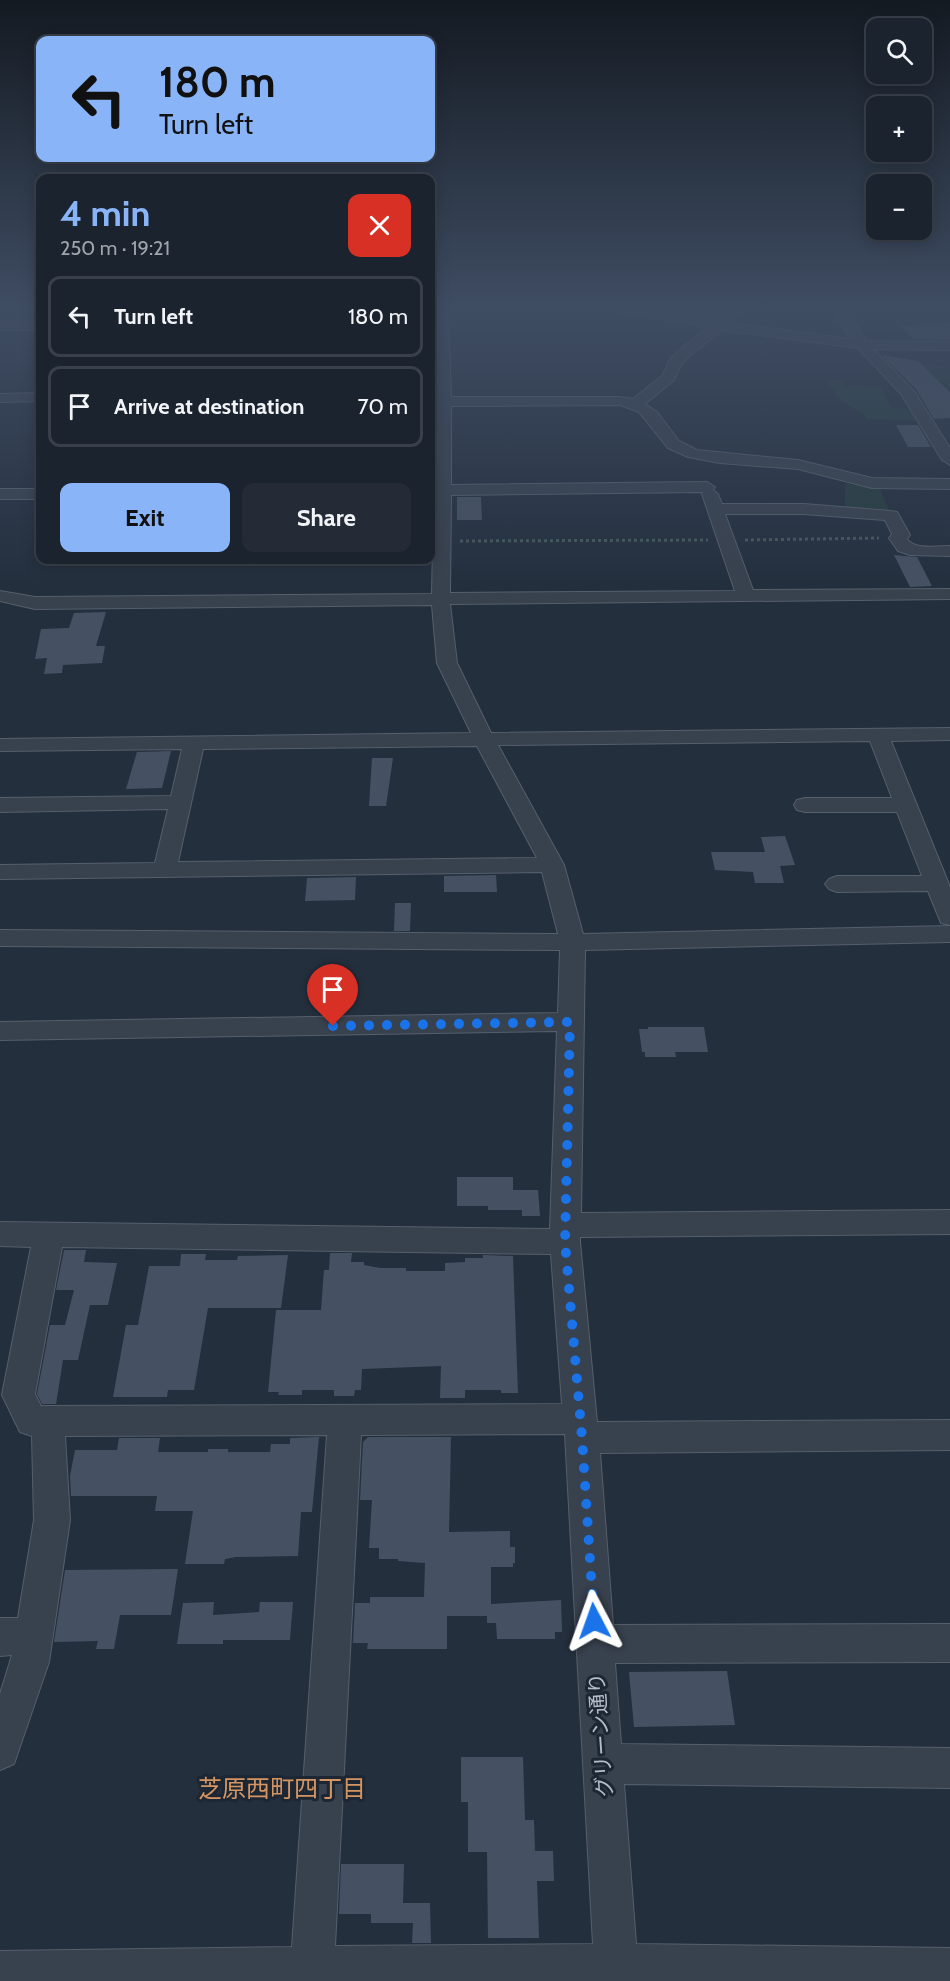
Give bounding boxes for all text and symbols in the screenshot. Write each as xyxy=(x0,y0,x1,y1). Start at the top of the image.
map controls xyxy=(866,18,932,240)
button: search xyxy=(866,18,932,84)
text: 180 m xyxy=(159,56,275,108)
icon: left xyxy=(60,60,138,138)
button: + xyxy=(866,96,932,162)
text: Turn left xyxy=(159,108,253,141)
button: − xyxy=(866,174,932,240)
text: 4 min xyxy=(60,191,150,235)
button: close xyxy=(348,194,411,257)
text: 250 m · 19:21 xyxy=(60,236,170,260)
icon: left xyxy=(63,300,96,333)
text: Turn left xyxy=(114,303,193,330)
text: 180 m xyxy=(348,303,408,330)
icon: arrive xyxy=(63,390,96,423)
text: Arrive at destination xyxy=(114,393,304,420)
text: 70 m xyxy=(358,393,408,420)
button: Exit xyxy=(60,483,230,552)
button: Share xyxy=(242,483,411,552)
pin xyxy=(307,964,358,1026)
icon: arrive xyxy=(316,973,349,1006)
position arrow xyxy=(562,1589,626,1653)
street label: グリーン通り xyxy=(584,1672,617,1798)
district label: 芝原西町四丁目 xyxy=(198,1774,366,1803)

